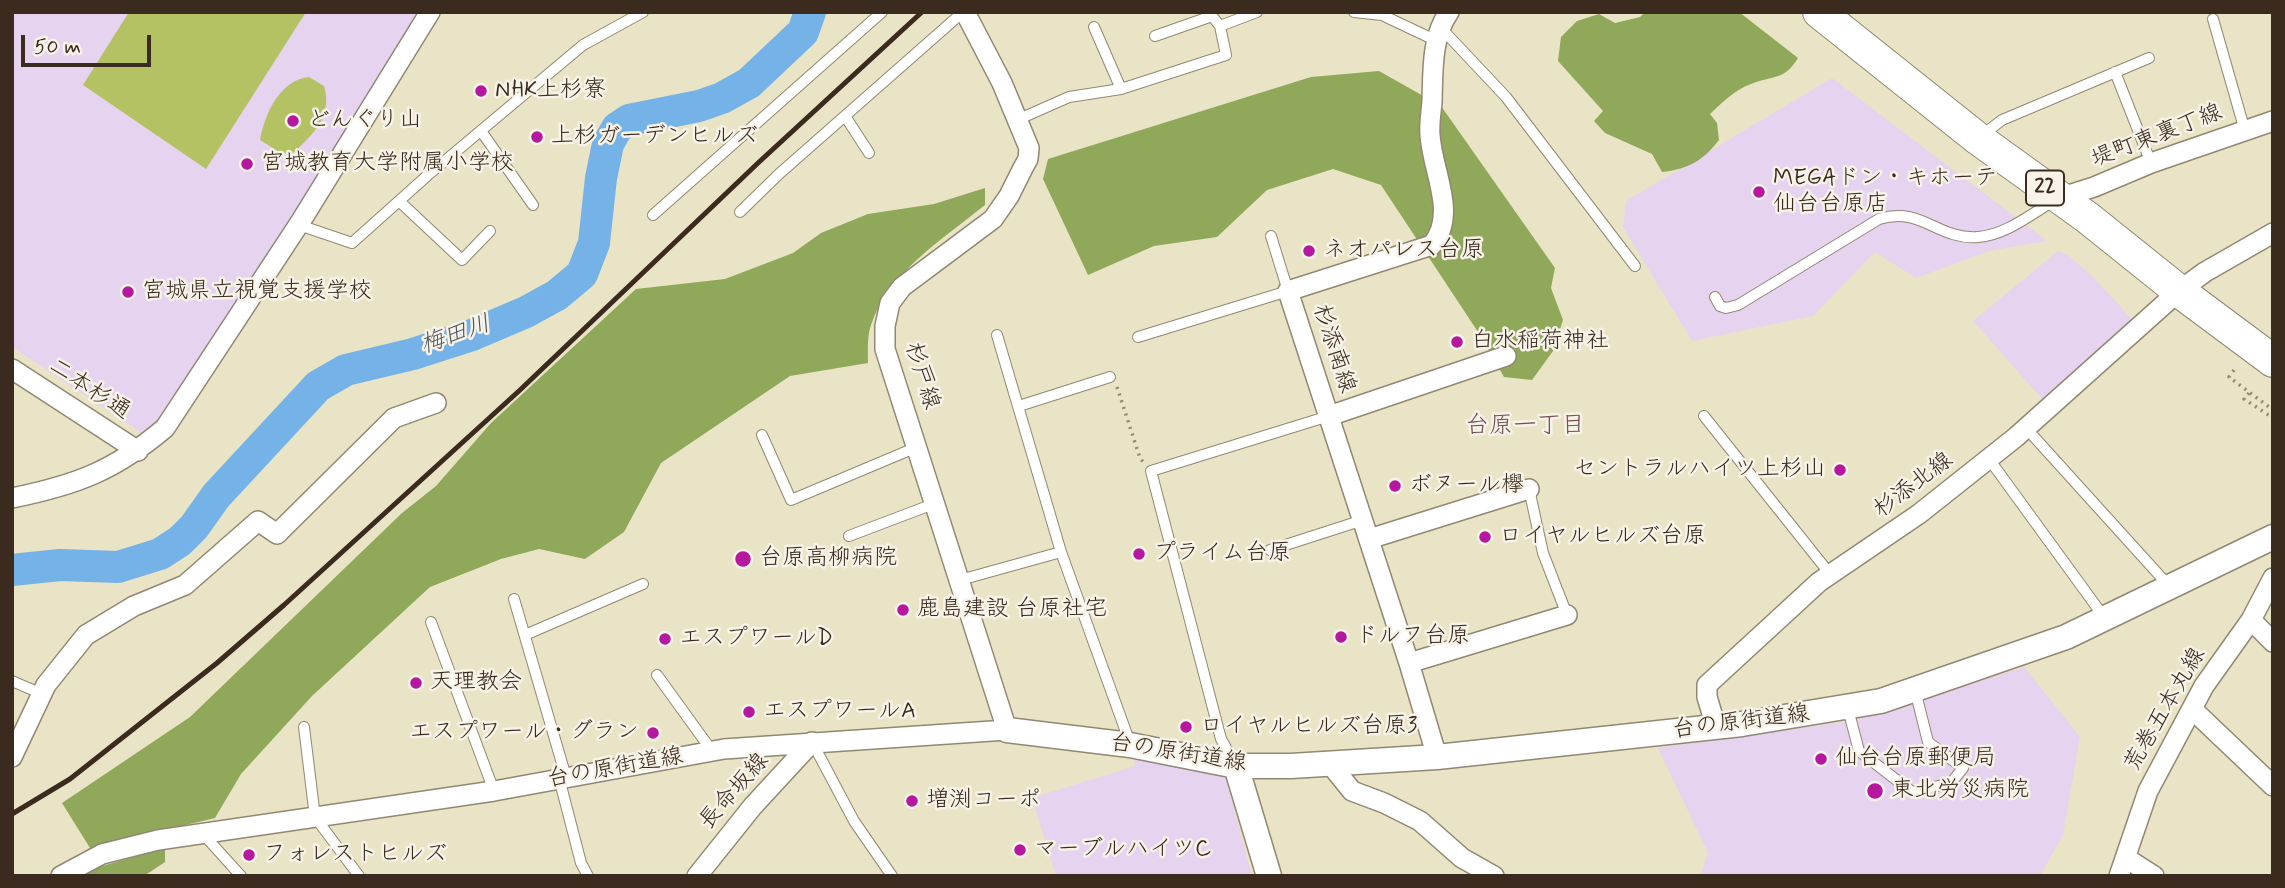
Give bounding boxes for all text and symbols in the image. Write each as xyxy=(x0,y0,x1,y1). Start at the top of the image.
scale bar xyxy=(24,21,154,65)
text: 50 m xyxy=(34,33,81,61)
place label: NHK上杉寮 xyxy=(495,77,606,105)
marker: NHK上杉寮 xyxy=(473,83,489,99)
street label: 堤町東裏丁線 xyxy=(2088,99,2226,175)
place label: どんぐり山 xyxy=(307,107,422,135)
marker: どんぐり山 xyxy=(285,113,301,129)
place label: 上杉ガーデンヒルズ xyxy=(551,123,758,151)
marker: 上杉ガーデンヒルズ xyxy=(529,129,545,145)
place label: 宮城教育大学附属小学校 xyxy=(261,150,514,178)
marker: 宮城教育大学附属小学校 xyxy=(239,156,255,172)
place label: MEGAドン・キホーテ 仙台台原店 xyxy=(1773,165,1997,219)
road number: 22 xyxy=(2026,170,2064,206)
marker: MEGAドン・キホーテ 仙台台原店 xyxy=(1751,184,1767,200)
place label: ネオパレス台原 xyxy=(1323,237,1484,265)
marker: ネオパレス台原 xyxy=(1301,243,1317,259)
place label: 宮城県立視覚支援学校 xyxy=(142,278,372,306)
marker: 宮城県立視覚支援学校 xyxy=(120,284,136,300)
street label: 杉添南線 xyxy=(1306,301,1360,397)
water label: 梅田川 xyxy=(417,311,495,361)
place label: 白水稲荷神社 xyxy=(1471,328,1609,356)
marker: 白水稲荷神社 xyxy=(1449,334,1465,350)
street label: 杉戸線 xyxy=(898,339,944,413)
street label: 二本杉通 xyxy=(43,353,135,427)
district label: 台原一丁目 xyxy=(1465,413,1585,441)
street label: 杉添北線 xyxy=(1869,447,1959,525)
place label: セントラルハイツ上杉山 xyxy=(1573,456,1826,484)
marker: セントラルハイツ上杉山 xyxy=(1832,462,1848,478)
place label: ボヌール欅 xyxy=(1409,472,1524,500)
marker: ボヌール欅 xyxy=(1387,478,1403,494)
place label: ロイヤルヒルズ台原 xyxy=(1499,523,1706,551)
marker: ロイヤルヒルズ台原 xyxy=(1477,529,1493,545)
place label: プライム台原 xyxy=(1153,540,1291,568)
place label: 台原高柳病院 xyxy=(759,545,897,573)
marker: プライム台原 xyxy=(1131,546,1147,562)
marker: 台原高柳病院 xyxy=(733,549,753,569)
place label: 鹿島建設 台原社宅 xyxy=(917,596,1107,624)
marker: 鹿島建設 台原社宅 xyxy=(895,602,911,618)
place label: ドルフ台原 xyxy=(1355,623,1470,651)
place label: エスプワールD xyxy=(679,625,833,653)
marker: ドルフ台原 xyxy=(1333,629,1349,645)
marker: エスプワールD xyxy=(657,631,673,647)
street label: 荒巻五本丸線 xyxy=(2120,643,2212,777)
place label: 天理教会 xyxy=(430,669,522,697)
marker: 天理教会 xyxy=(408,675,424,691)
place label: エスプワールA xyxy=(763,698,916,726)
street label: 台の原街道線 xyxy=(1671,701,1811,745)
marker: エスプワールA xyxy=(741,704,757,720)
place label: ロイヤルヒルズ台原3 xyxy=(1200,713,1417,741)
place label: エスプワール・グラン xyxy=(409,719,639,747)
marker: ロイヤルヒルズ台原3 xyxy=(1178,719,1194,735)
marker: エスプワール・グラン xyxy=(645,725,661,741)
street label: 台の原街道線 xyxy=(1108,730,1248,778)
street label: 台の原街道線 xyxy=(545,743,685,795)
place label: 仙台台原郵便局 xyxy=(1835,745,1996,773)
street label: 長命坂線 xyxy=(694,748,776,836)
marker: 仙台台原郵便局 xyxy=(1813,751,1829,767)
place label: 東北労災病院 xyxy=(1891,777,2029,805)
marker: 東北労災病院 xyxy=(1865,781,1885,801)
place label: 増渕コーポ xyxy=(926,787,1041,815)
marker: 増渕コーポ xyxy=(904,793,920,809)
place label: マーブルハイツC xyxy=(1034,836,1211,864)
place label: フォレストヒルズ xyxy=(263,841,447,869)
marker: マーブルハイツC xyxy=(1012,842,1028,858)
marker: フォレストヒルズ xyxy=(241,847,257,863)

